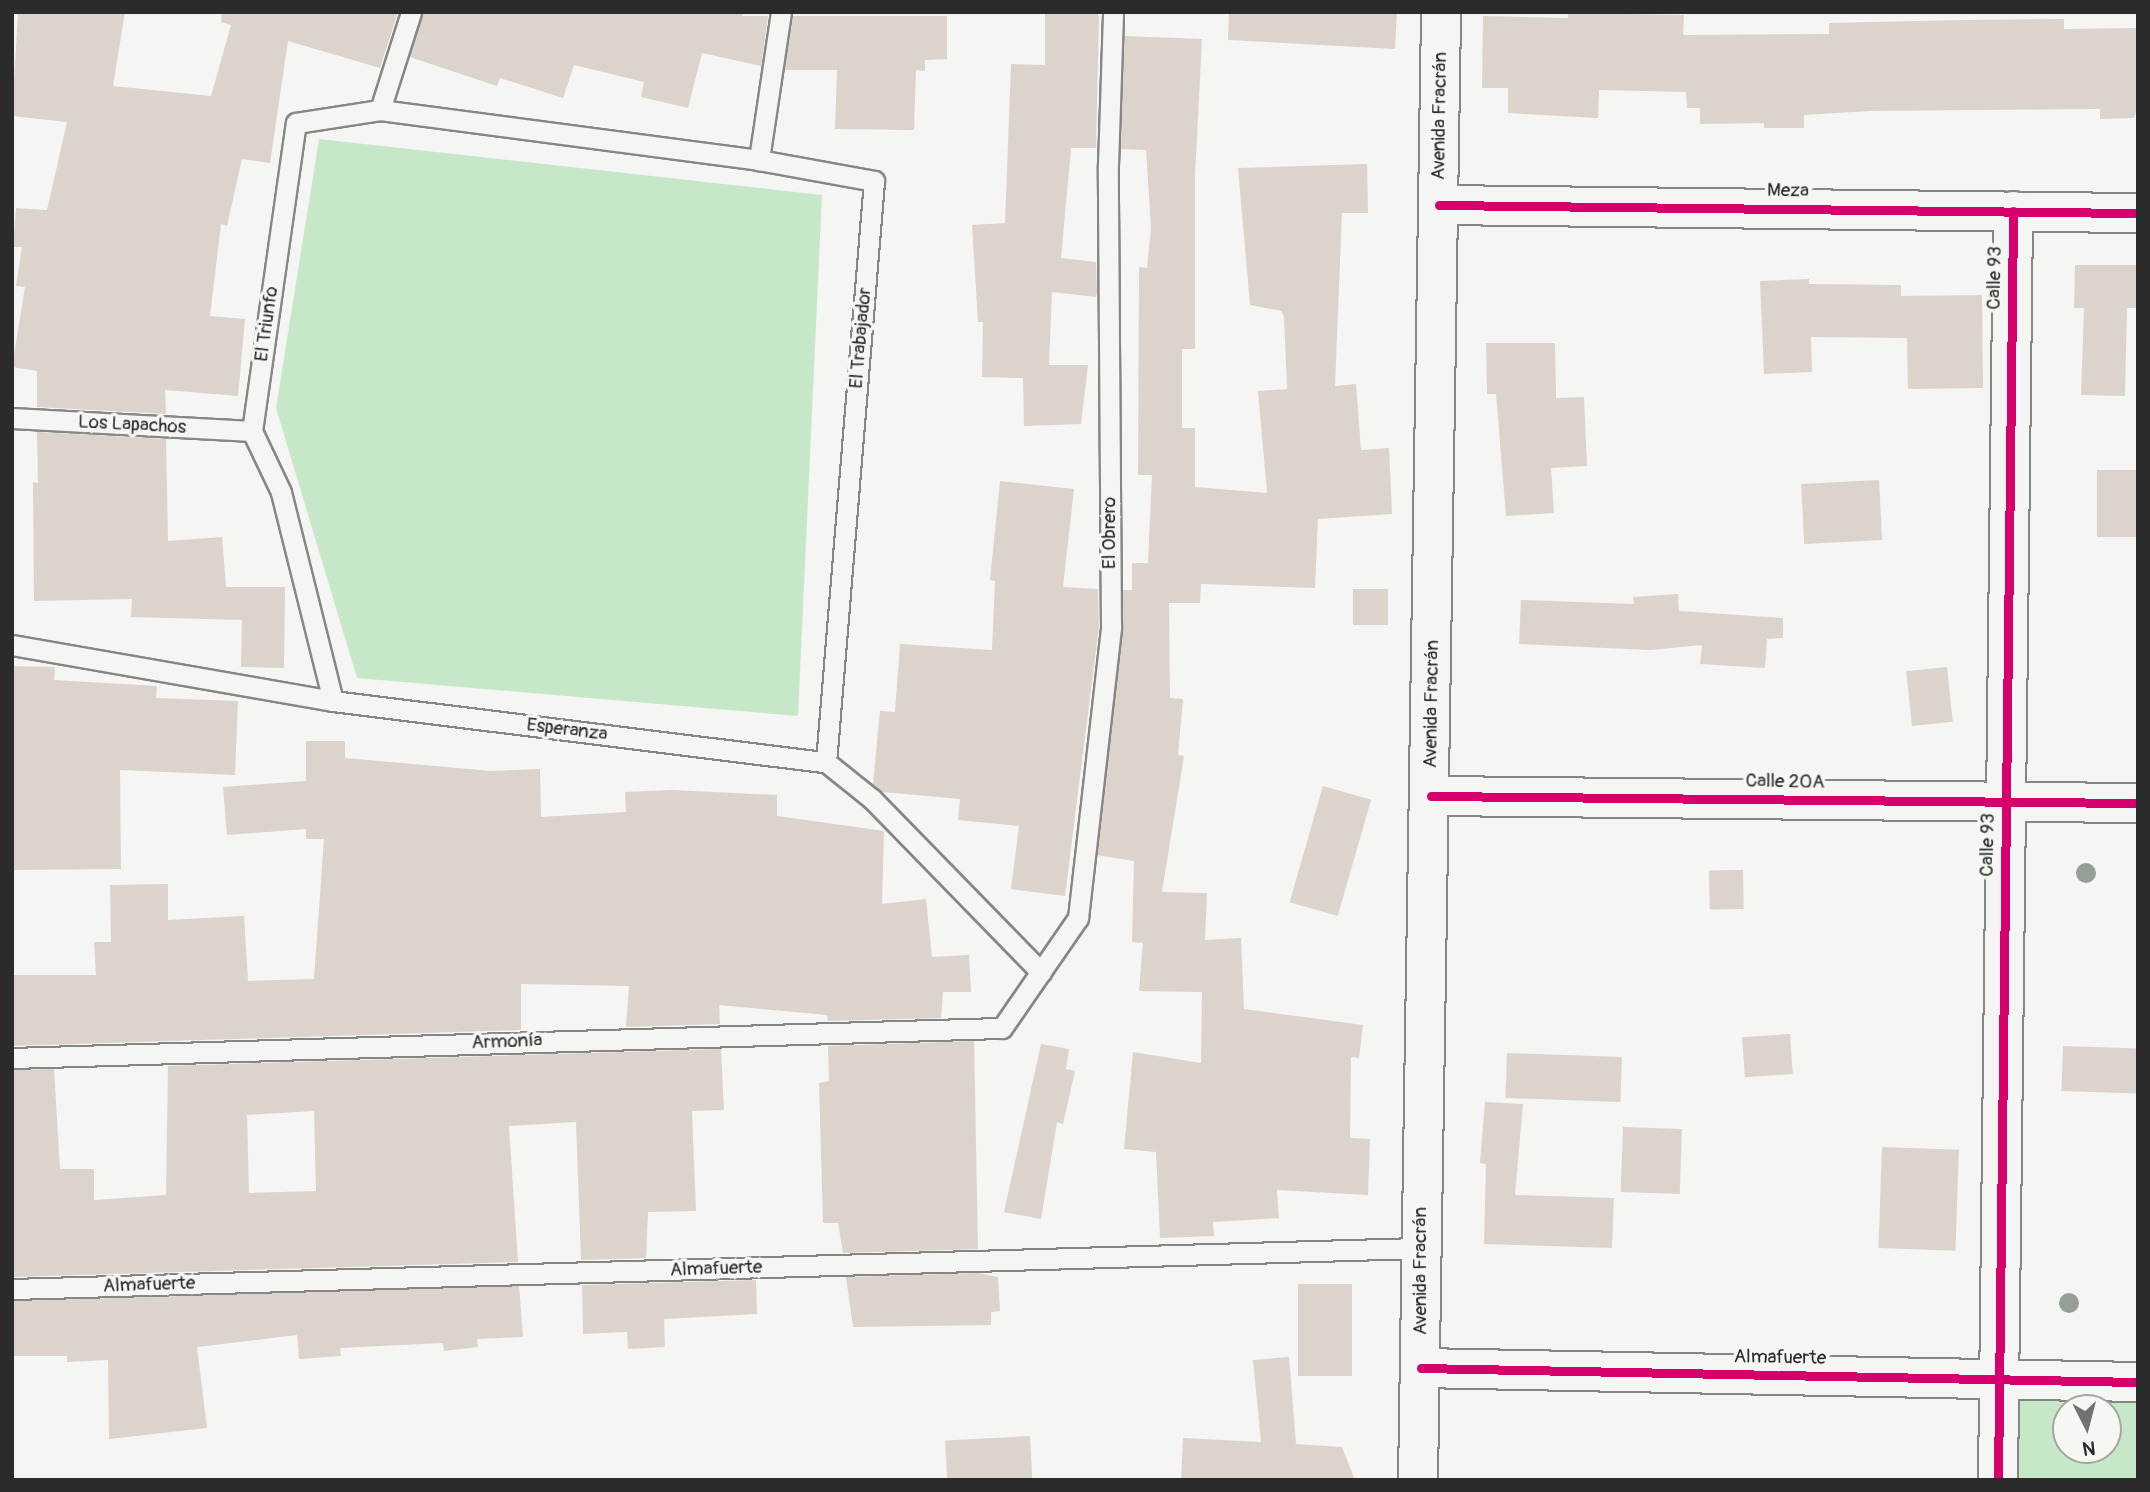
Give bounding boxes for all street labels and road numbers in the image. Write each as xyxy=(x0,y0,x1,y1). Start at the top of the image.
street label: Avenida Fracrán xyxy=(1427,52,1453,180)
street label: Meza xyxy=(1767,179,1809,203)
street label: Calle 93 xyxy=(1983,246,2007,310)
street label: El Triunfo xyxy=(250,285,284,363)
street label: El Trabajador xyxy=(845,286,877,390)
street label: Los Lapachos xyxy=(77,411,187,439)
street label: El Obrero xyxy=(1099,497,1121,569)
street label: Avenida Fracrán xyxy=(1419,640,1445,768)
street label: Esperanza xyxy=(525,714,609,746)
street label: Calle 20A xyxy=(1745,770,1825,794)
street label: Calle 93 xyxy=(1976,813,2000,877)
street label: Armonía xyxy=(471,1029,543,1055)
street label: Avenida Fracrán xyxy=(1410,1207,1432,1335)
street label: Almafuerte xyxy=(670,1256,762,1282)
street label: Almafuerte xyxy=(103,1272,195,1298)
street label: Almafuerte xyxy=(1734,1346,1826,1370)

